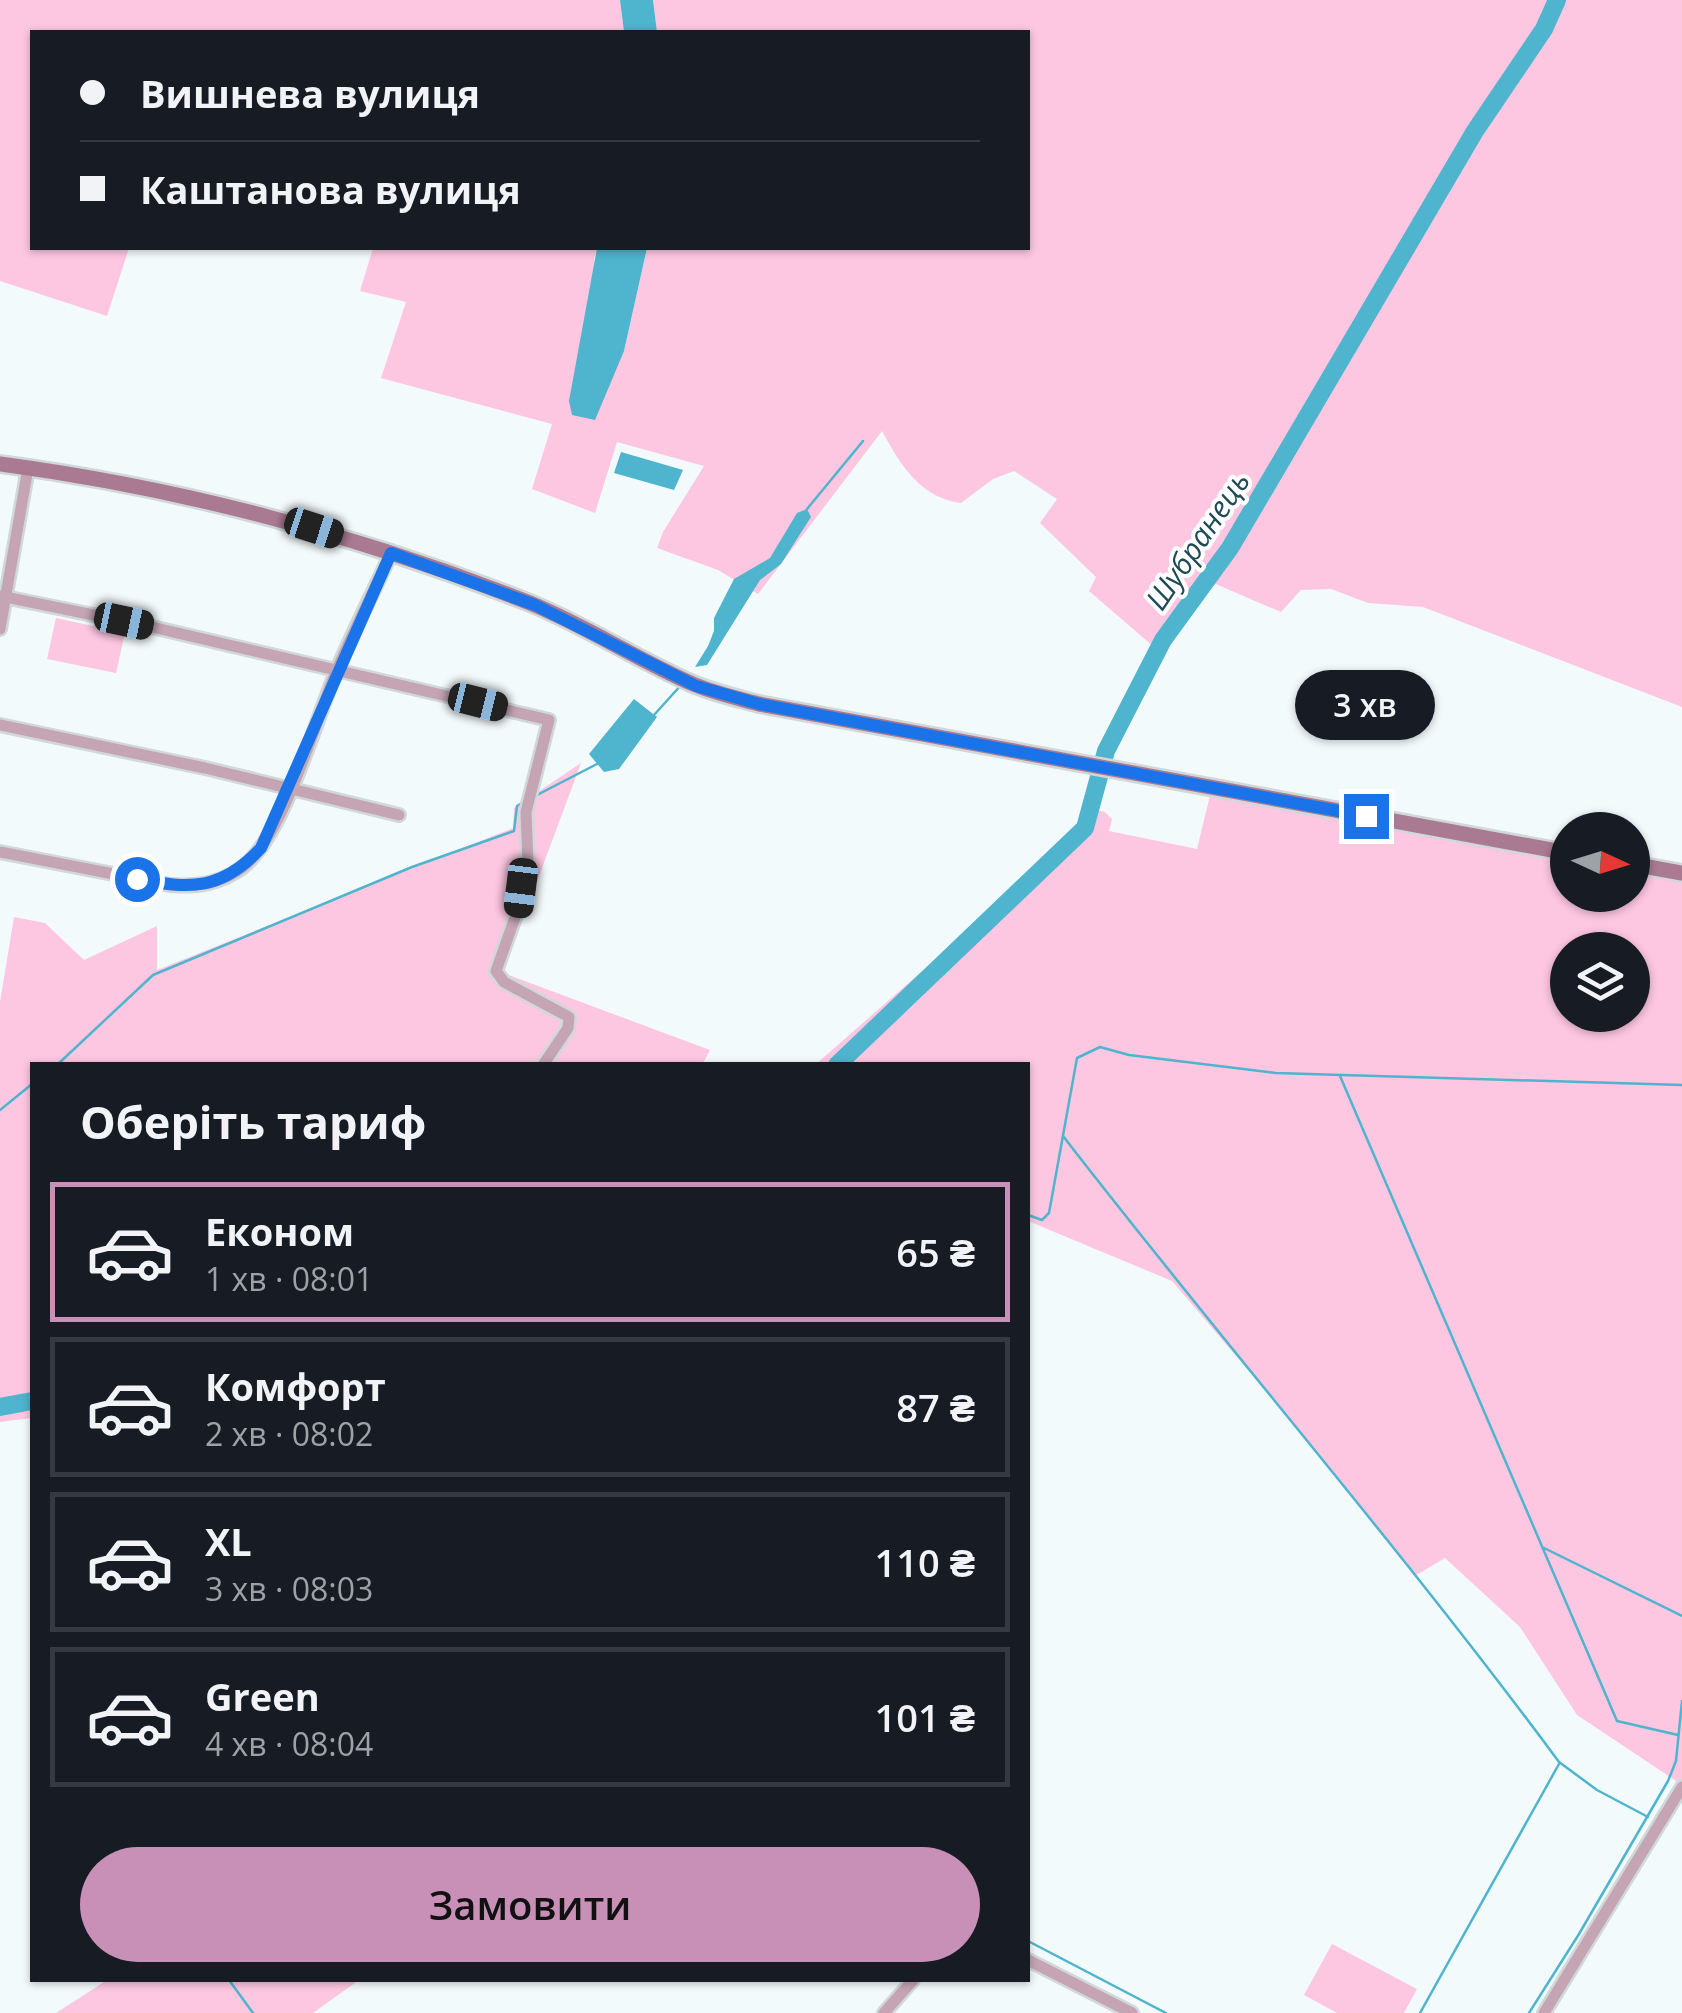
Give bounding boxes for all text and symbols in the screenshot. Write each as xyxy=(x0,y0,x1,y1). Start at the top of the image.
text: Вишнева вулиця xyxy=(140,67,480,119)
text: Каштанова вулиця xyxy=(140,163,521,215)
water label: Шубранець xyxy=(1135,462,1259,618)
car xyxy=(281,504,347,552)
car xyxy=(92,600,156,642)
callout: 3 хв xyxy=(1296,671,1436,741)
car xyxy=(445,680,511,724)
text: 3 хв xyxy=(1333,683,1397,726)
route end xyxy=(1344,794,1389,839)
north arrow xyxy=(1550,812,1650,912)
map controls xyxy=(1550,812,1650,1032)
car xyxy=(502,856,540,920)
route start xyxy=(115,857,160,902)
button: layers xyxy=(1550,932,1650,1032)
text: Оберіть тариф xyxy=(80,1091,426,1152)
text: Економ xyxy=(205,1205,354,1257)
icon: car xyxy=(85,1207,175,1297)
text: 65 ₴ xyxy=(896,1226,975,1278)
text: 1 хв · 08:01 xyxy=(205,1257,373,1300)
text: Комфорт xyxy=(205,1360,386,1412)
icon: car xyxy=(85,1362,175,1452)
text: 87 ₴ xyxy=(896,1381,975,1433)
text: 2 хв · 08:02 xyxy=(205,1412,373,1455)
text: XL xyxy=(205,1515,252,1567)
icon: car xyxy=(85,1517,175,1607)
text: 110 ₴ xyxy=(875,1536,975,1588)
text: 3 хв · 08:03 xyxy=(205,1567,373,1610)
text: Green xyxy=(205,1670,320,1722)
icon: car xyxy=(85,1672,175,1762)
text: 101 ₴ xyxy=(875,1691,975,1743)
text: 4 хв · 08:04 xyxy=(205,1722,373,1765)
button: Замовити xyxy=(80,1847,980,1962)

